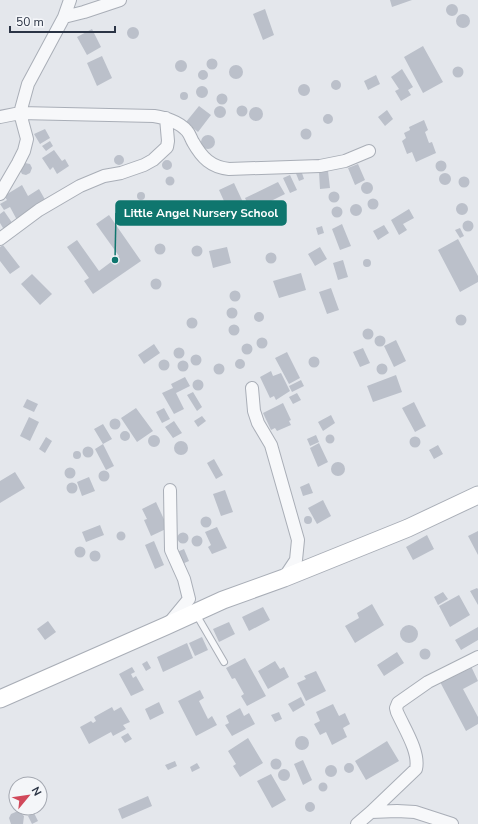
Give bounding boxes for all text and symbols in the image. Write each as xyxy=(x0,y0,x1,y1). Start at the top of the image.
scale bar xyxy=(10,8,115,34)
text: 50 m xyxy=(16,14,44,30)
callout: Little Angel Nursery School xyxy=(116,201,286,225)
text: Little Angel Nursery School xyxy=(124,205,278,221)
north arrow xyxy=(8,776,48,816)
text: N xyxy=(28,784,45,799)

